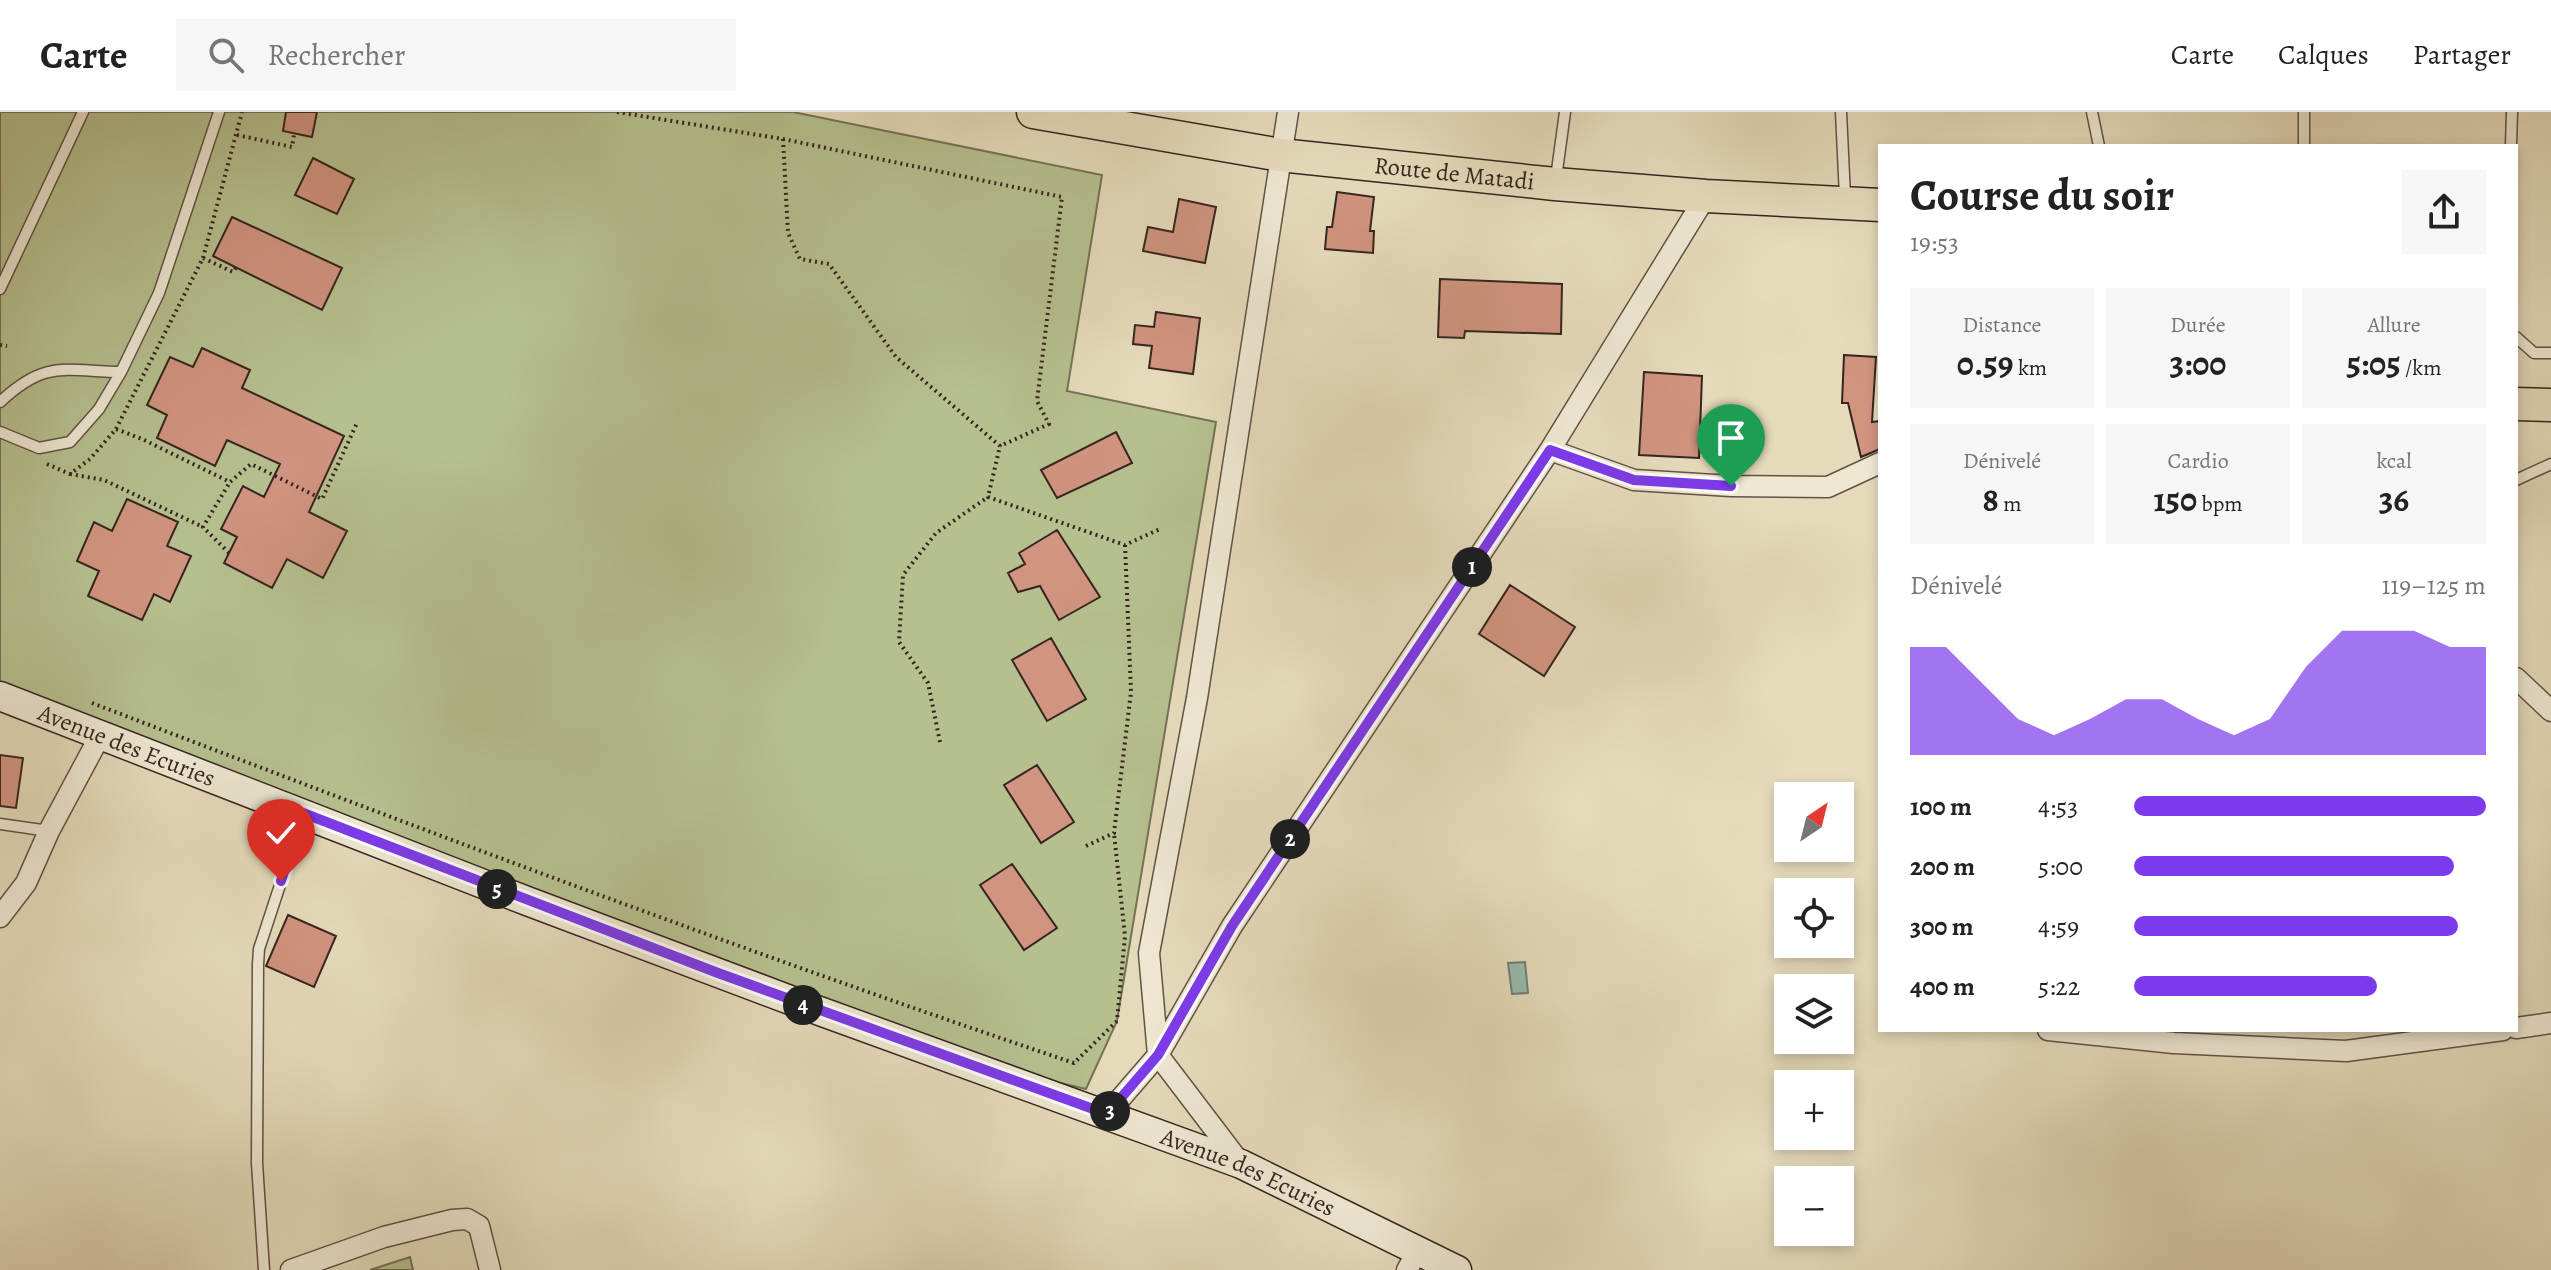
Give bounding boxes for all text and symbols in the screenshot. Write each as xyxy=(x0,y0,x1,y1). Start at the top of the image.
search box xyxy=(176,19,736,91)
text: Carte xyxy=(40,29,128,81)
icon: search xyxy=(204,33,248,77)
text: Rechercher xyxy=(268,35,405,75)
text: Carte xyxy=(2171,36,2234,74)
text: Calques xyxy=(2278,36,2369,74)
text: Partager xyxy=(2413,36,2511,74)
street label: Route de Matadi xyxy=(1373,149,1536,198)
text: Course du soir xyxy=(1910,165,2174,225)
button: share xyxy=(2402,170,2486,254)
text: 19:53 xyxy=(1910,225,1959,260)
text: Distance xyxy=(1963,310,2041,340)
text: Durée xyxy=(2170,310,2226,340)
text: Allure xyxy=(2367,310,2421,340)
text: 0.59 xyxy=(1957,340,2014,387)
text: 3:00 xyxy=(2170,340,2226,387)
text: 5:05 xyxy=(2346,340,2401,387)
text: km xyxy=(2014,353,2047,383)
text: /km xyxy=(2401,353,2442,383)
pin xyxy=(1697,404,1765,486)
icon: arrive xyxy=(1709,416,1753,460)
text: Dénivelé xyxy=(1963,446,2041,476)
text: Cardio xyxy=(2167,446,2229,476)
text: kcal xyxy=(2376,446,2412,476)
text: 8 xyxy=(1983,476,1999,523)
text: 150 xyxy=(2153,476,2197,523)
text: 36 xyxy=(2379,476,2409,523)
text: m xyxy=(1999,489,2022,519)
text: bpm xyxy=(2197,489,2243,519)
pin: 1 xyxy=(1452,547,1492,587)
text: 1 xyxy=(1468,552,1476,582)
text: Dénivelé xyxy=(1910,568,2002,603)
text: 119–125 m xyxy=(2381,568,2486,603)
street label: Avenue des Ecuries xyxy=(33,696,220,794)
north arrow xyxy=(1774,782,1854,862)
map controls xyxy=(1774,782,1854,1246)
text: 100 m xyxy=(1910,789,1972,824)
text: 4:53 xyxy=(2038,789,2078,824)
pin xyxy=(247,799,315,881)
icon: check xyxy=(259,811,303,855)
pin: 2 xyxy=(1270,819,1310,859)
text: 2 xyxy=(1285,824,1295,854)
text: 200 m xyxy=(1910,849,1975,884)
text: 5:00 xyxy=(2038,849,2083,884)
pin: 5 xyxy=(477,869,517,909)
text: 5 xyxy=(492,874,502,904)
button: locate xyxy=(1774,878,1854,958)
text: 300 m xyxy=(1910,909,1974,944)
text: 4:59 xyxy=(2038,909,2079,944)
text: 400 m xyxy=(1910,969,1975,1004)
text: 5:22 xyxy=(2038,969,2080,1004)
button: layers xyxy=(1774,974,1854,1054)
pin: 4 xyxy=(783,985,823,1025)
text: 4 xyxy=(798,990,808,1020)
button: + xyxy=(1774,1070,1854,1150)
pin: 3 xyxy=(1090,1091,1130,1131)
text: 3 xyxy=(1105,1096,1115,1126)
street label: Avenue des Ecuries xyxy=(1156,1120,1341,1224)
button: − xyxy=(1774,1166,1854,1246)

